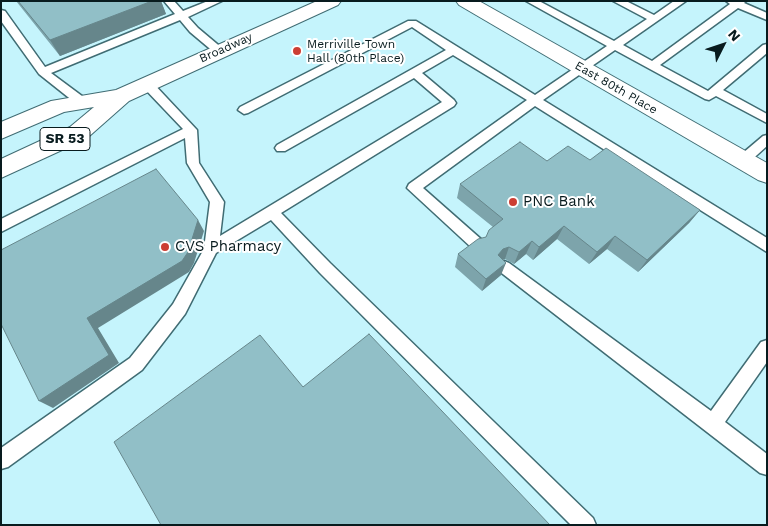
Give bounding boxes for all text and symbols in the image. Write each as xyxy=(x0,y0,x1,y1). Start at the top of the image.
north arrow xyxy=(698,20,748,70)
text: N xyxy=(725,26,744,44)
street label: Broadway xyxy=(197,30,255,66)
place label: Merriville Town Hall (80th Place) xyxy=(307,37,404,65)
marker: Merriville Town Hall (80th Place) xyxy=(291,45,303,57)
street label: East 80th Place xyxy=(572,59,660,117)
road number: SR 53 xyxy=(40,128,90,150)
place label: PNC Bank xyxy=(523,193,595,211)
marker: PNC Bank xyxy=(507,196,519,208)
place label: CVS Pharmacy xyxy=(175,238,281,256)
marker: CVS Pharmacy xyxy=(159,241,171,253)

